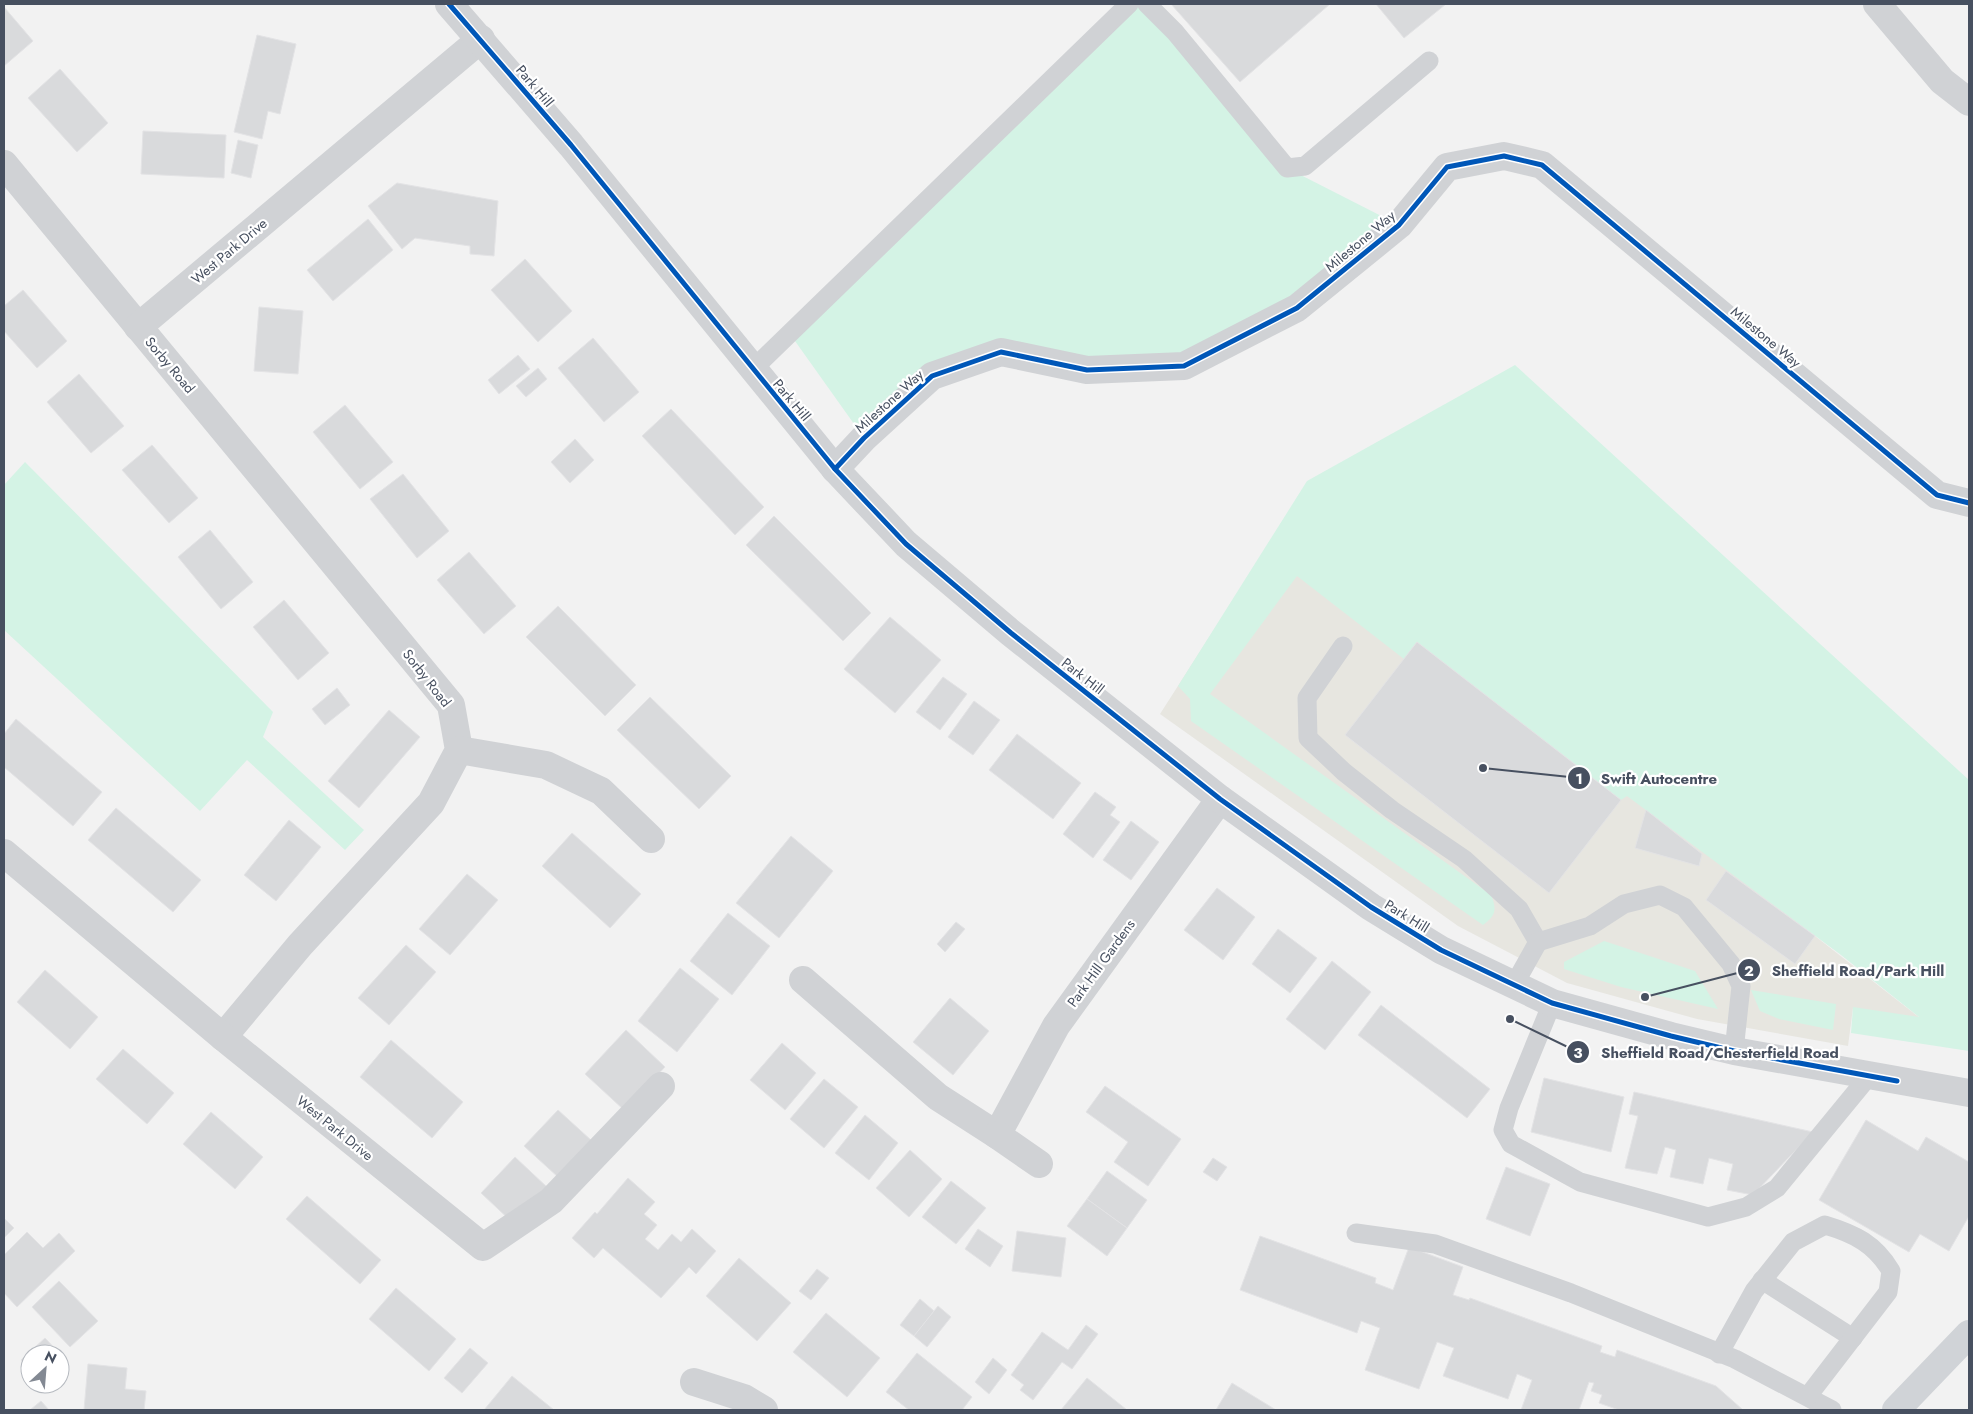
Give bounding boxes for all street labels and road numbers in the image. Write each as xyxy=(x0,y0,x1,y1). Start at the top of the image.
street label: Park Hill xyxy=(512,61,558,111)
street label: Milestone Way xyxy=(1321,205,1400,276)
street label: West Park Drive xyxy=(187,213,271,289)
street label: Milestone Way xyxy=(1727,302,1806,373)
street label: Sorby Road xyxy=(140,332,200,398)
street label: Milestone Way xyxy=(850,364,928,437)
street label: Park Hill xyxy=(769,375,815,425)
street label: Sorby Road xyxy=(398,645,456,711)
street label: Park Hill xyxy=(1057,653,1109,699)
street label: Park Hill xyxy=(1381,894,1433,938)
street label: Park Hill Gardens xyxy=(1062,915,1140,1011)
street label: West Park Drive xyxy=(292,1091,378,1165)

